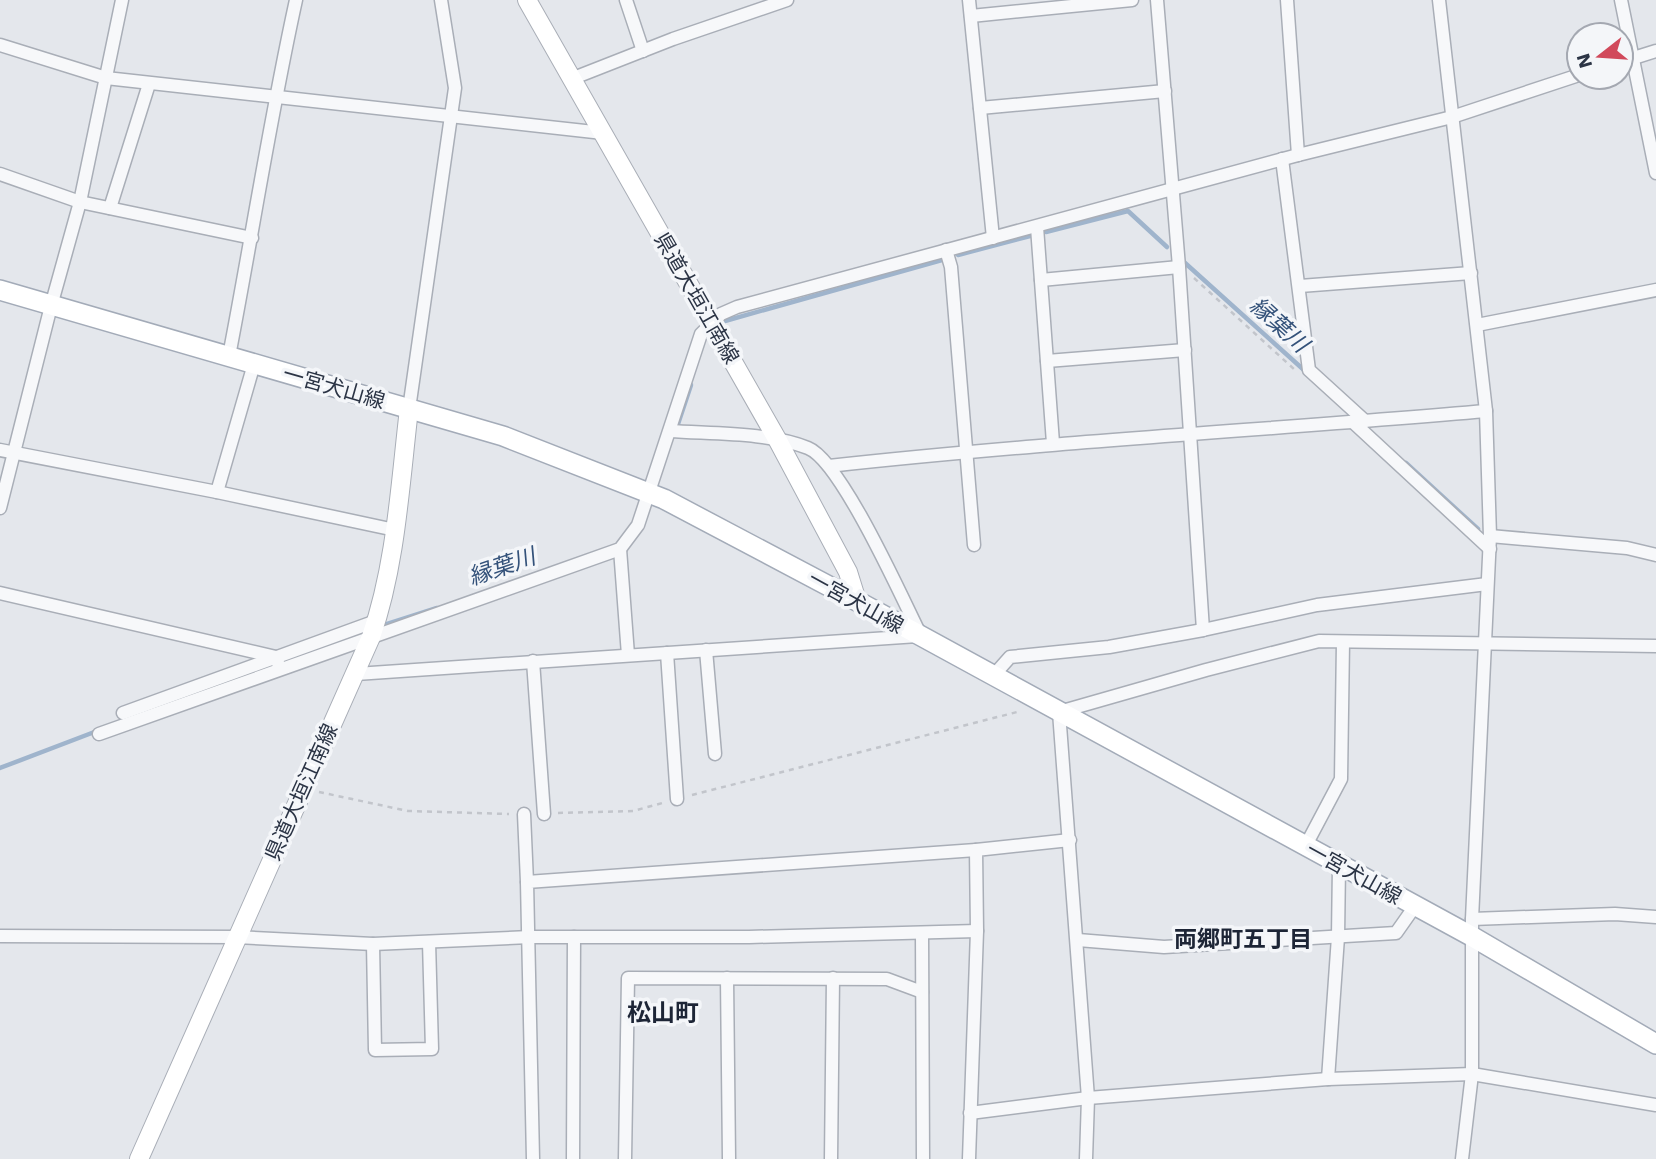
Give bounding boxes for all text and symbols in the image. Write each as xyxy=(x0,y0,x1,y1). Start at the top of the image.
north arrow xyxy=(1565,21,1635,91)
text: N xyxy=(1571,51,1597,71)
street label: 県道大垣江南線 xyxy=(649,228,745,368)
water label: 縁葉川 xyxy=(1244,292,1316,360)
street label: 一宮犬山線 xyxy=(280,361,388,413)
water label: 縁葉川 xyxy=(465,542,542,591)
street label: 一宮犬山線 xyxy=(804,566,908,638)
street label: 県道大垣江南線 xyxy=(260,720,342,864)
street label: 一宮犬山線 xyxy=(1302,837,1406,909)
district label: 両郷町五丁目 xyxy=(1174,926,1312,953)
district label: 松山町 xyxy=(627,999,699,1027)

